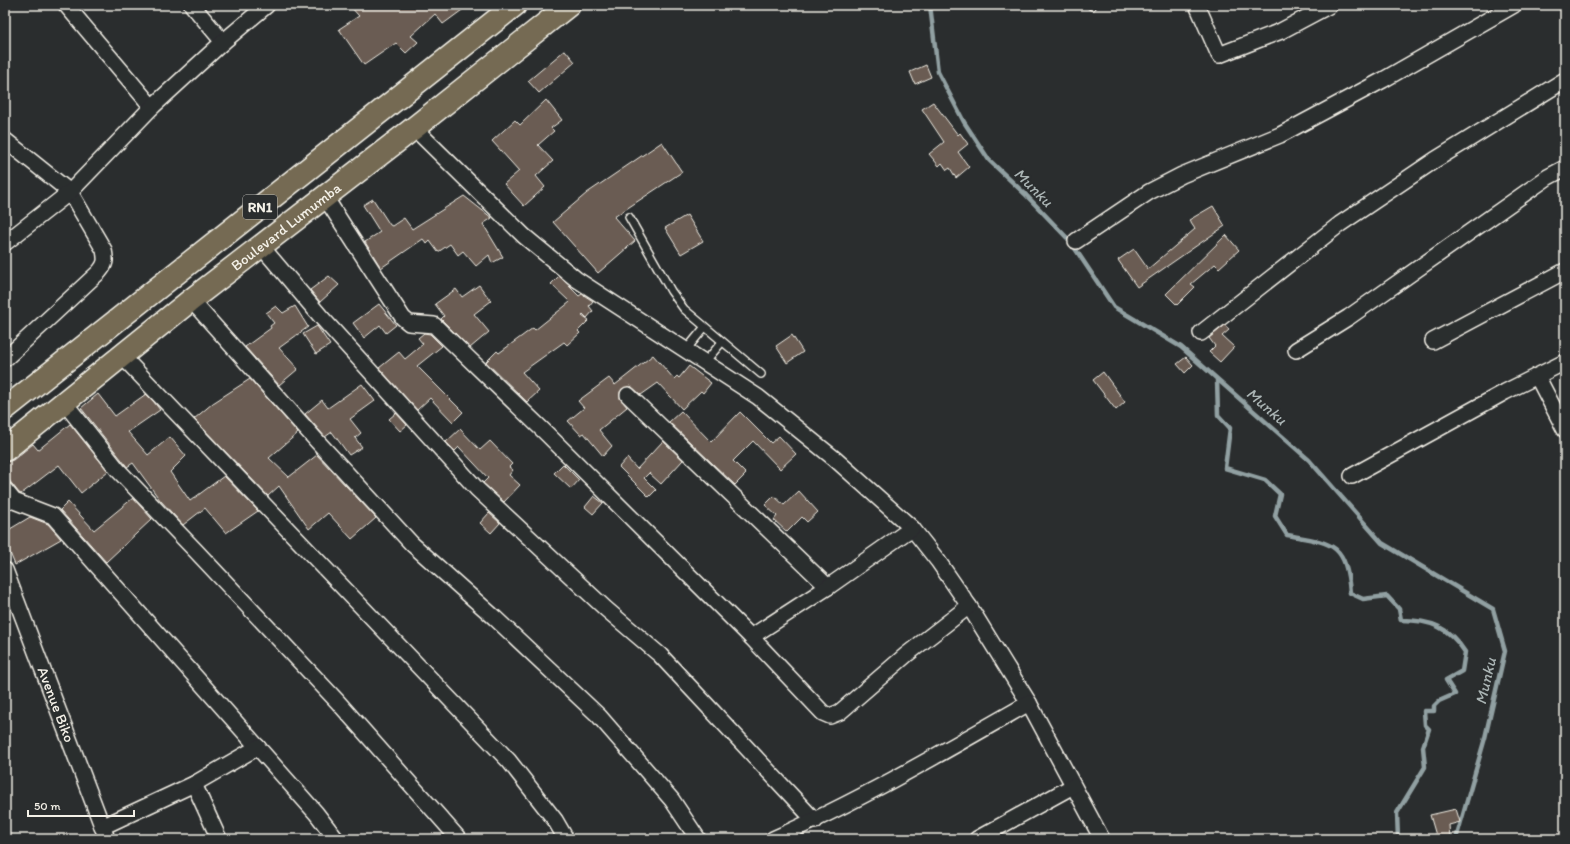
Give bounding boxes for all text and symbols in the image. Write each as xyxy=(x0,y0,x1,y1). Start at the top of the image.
water label: Munku xyxy=(1010,164,1057,211)
street label: Boulevard Lumumba xyxy=(228,179,345,275)
road number: RN1 xyxy=(243,195,277,219)
water label: Munku xyxy=(1243,384,1291,429)
water label: Munku xyxy=(1471,656,1500,706)
street label: Avenue Biko xyxy=(34,664,79,745)
scale bar xyxy=(28,792,134,818)
text: 50 m xyxy=(34,799,60,813)

